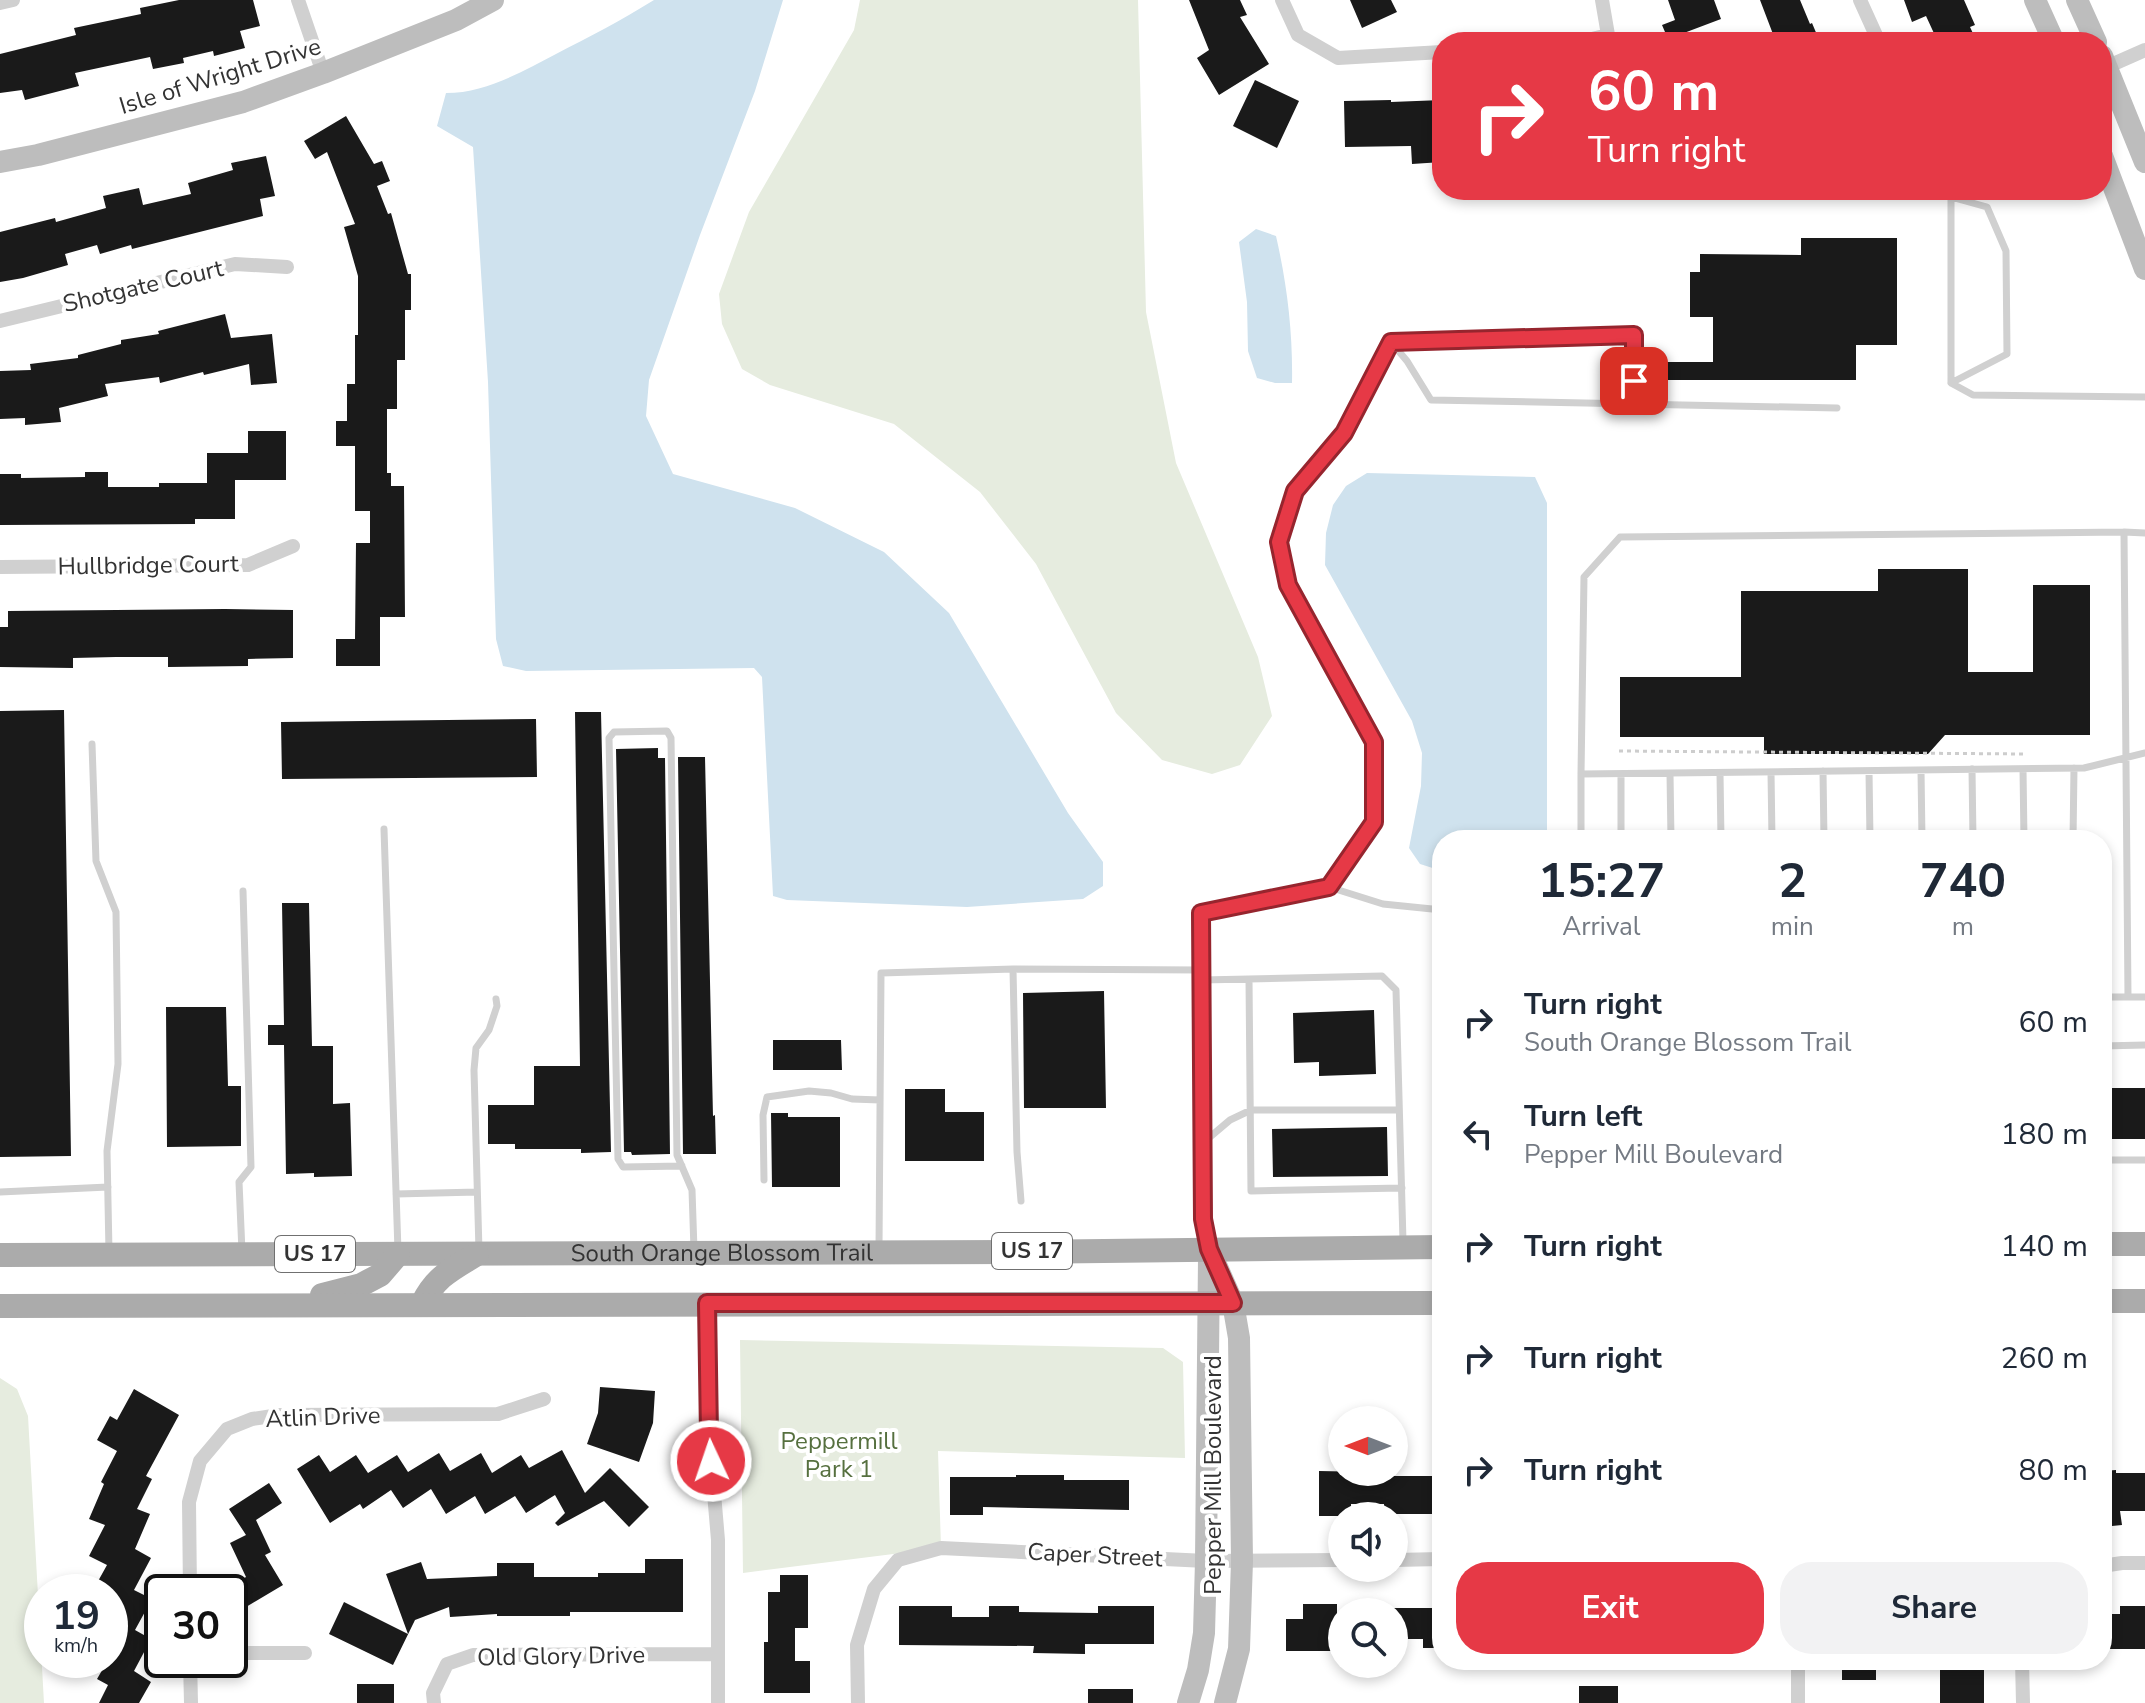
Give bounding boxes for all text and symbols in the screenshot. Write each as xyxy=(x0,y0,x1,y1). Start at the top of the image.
street label: Isle of Wright Drive xyxy=(115,30,325,122)
text: 60 m xyxy=(1588,53,1719,130)
icon: right xyxy=(1456,64,1560,168)
text: Turn right xyxy=(1588,126,1745,175)
street label: Shotgate Court xyxy=(60,252,227,320)
pin xyxy=(1600,347,1668,415)
icon: arrive xyxy=(1612,359,1656,403)
street label: Hullbridge Court xyxy=(57,547,239,583)
text: 15:27 xyxy=(1538,848,1665,914)
text: 2 xyxy=(1778,848,1807,914)
text: 740 xyxy=(1920,848,2006,914)
text: Arrival xyxy=(1562,909,1641,944)
text: min xyxy=(1771,909,1814,944)
text: m xyxy=(1952,909,1974,944)
text: Turn right xyxy=(1524,984,1662,1025)
icon: right xyxy=(1456,1000,1500,1044)
text: 60 m xyxy=(2019,1002,2088,1043)
text: South Orange Blossom Trail xyxy=(1524,1025,1851,1060)
text: Turn left xyxy=(1524,1096,1642,1137)
icon: left xyxy=(1456,1112,1500,1156)
text: 180 m xyxy=(2001,1114,2088,1155)
text: Pepper Mill Boulevard xyxy=(1524,1137,1783,1172)
icon: right xyxy=(1456,1224,1500,1268)
text: Turn right xyxy=(1524,1226,1662,1267)
text: 140 m xyxy=(2001,1226,2088,1267)
road number: US 17 xyxy=(992,1233,1072,1269)
road number: US 17 xyxy=(275,1236,355,1272)
street label: South Orange Blossom Trail xyxy=(571,1236,873,1269)
icon: right xyxy=(1456,1336,1500,1380)
text: Turn right xyxy=(1524,1338,1662,1379)
text: 260 m xyxy=(2001,1338,2088,1379)
street label: Pepper Mill Boulevard xyxy=(1197,1355,1229,1595)
street label: Atlin Drive xyxy=(265,1399,381,1435)
north arrow xyxy=(1328,1406,1408,1486)
map controls xyxy=(1328,1406,1408,1678)
position arrow xyxy=(669,1419,753,1503)
park label: Peppermill Park 1 xyxy=(780,1425,898,1485)
icon: right xyxy=(1456,1448,1500,1492)
text: Turn right xyxy=(1524,1450,1662,1491)
text: 80 m xyxy=(2019,1450,2088,1491)
button: sound xyxy=(1328,1502,1408,1582)
street label: Caper Street xyxy=(1027,1535,1164,1575)
button: Exit xyxy=(1456,1562,1764,1654)
button: Share xyxy=(1780,1562,2088,1654)
speed limit sign: 30 xyxy=(144,1574,248,1678)
text: 19 xyxy=(52,1589,100,1643)
button: search xyxy=(1328,1598,1408,1678)
text: km/h xyxy=(54,1632,98,1659)
street label: Old Glory Drive xyxy=(477,1639,645,1673)

